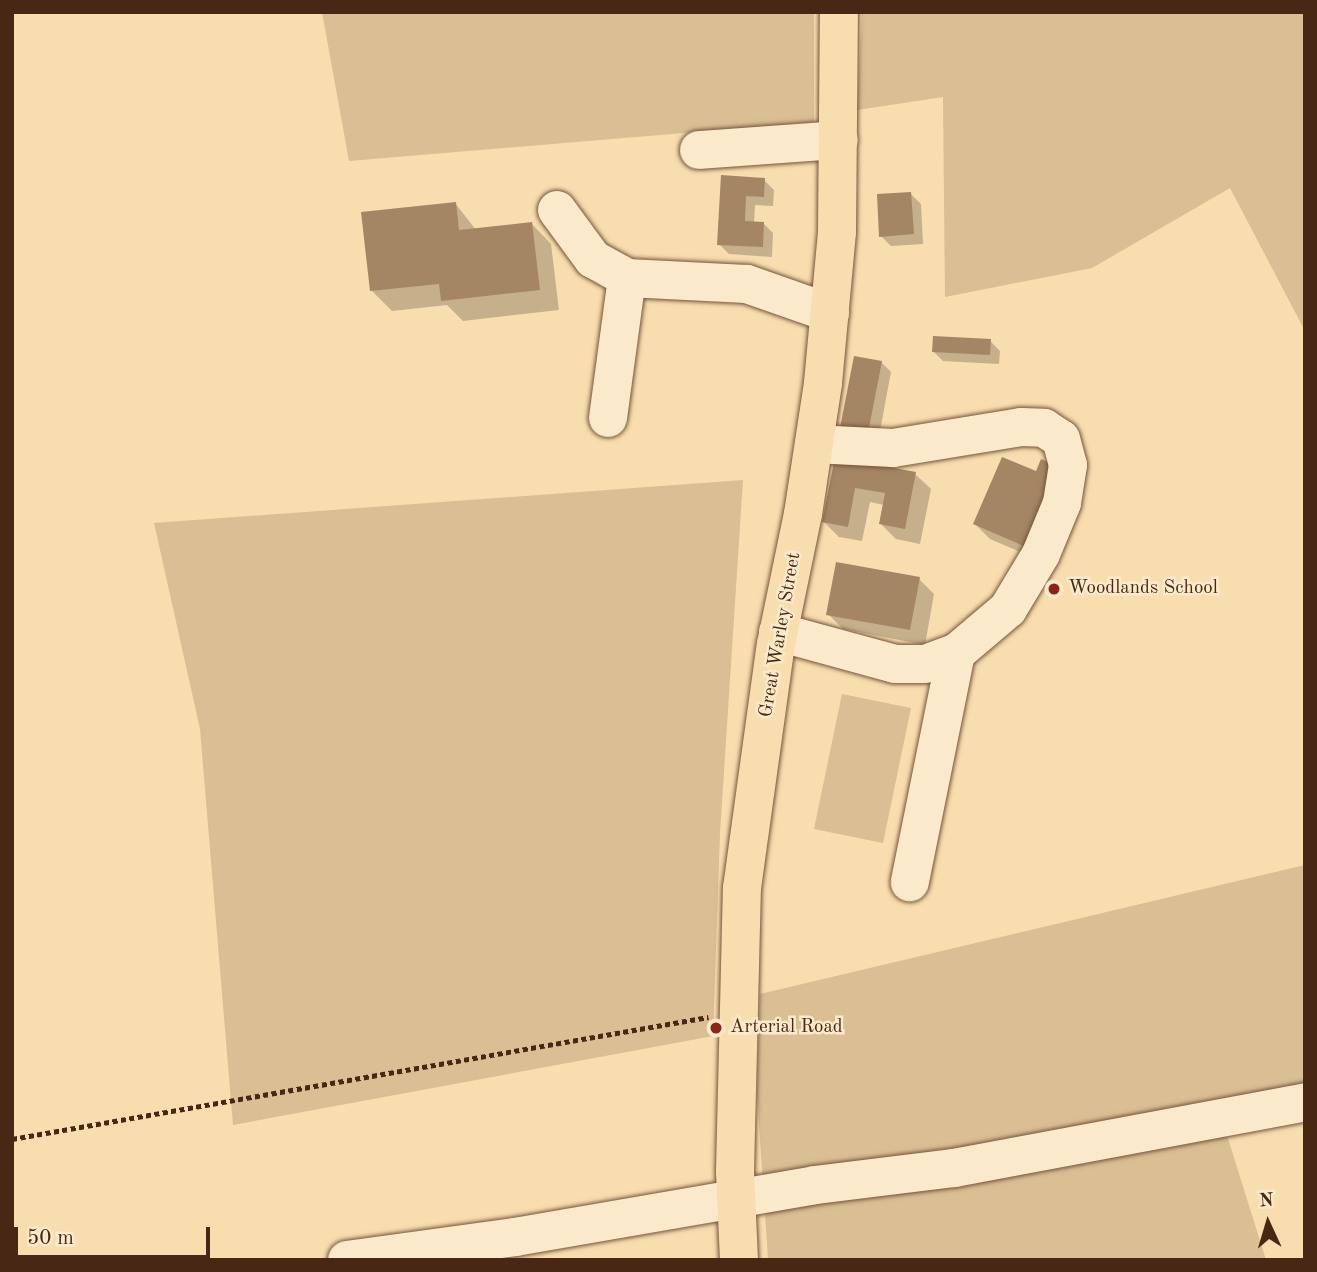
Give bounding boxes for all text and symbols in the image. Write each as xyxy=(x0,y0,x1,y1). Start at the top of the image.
street label: Great Warley Street xyxy=(755,551,807,719)
place label: Woodlands School xyxy=(1068,578,1218,600)
marker: Woodlands School xyxy=(1046,581,1062,597)
place label: Arterial Road xyxy=(730,1017,843,1039)
marker: Arterial Road xyxy=(708,1020,724,1036)
north arrow xyxy=(1233,1188,1303,1258)
text: N xyxy=(1259,1192,1274,1212)
scale bar xyxy=(18,1212,214,1256)
text: 50 m xyxy=(27,1228,74,1249)

